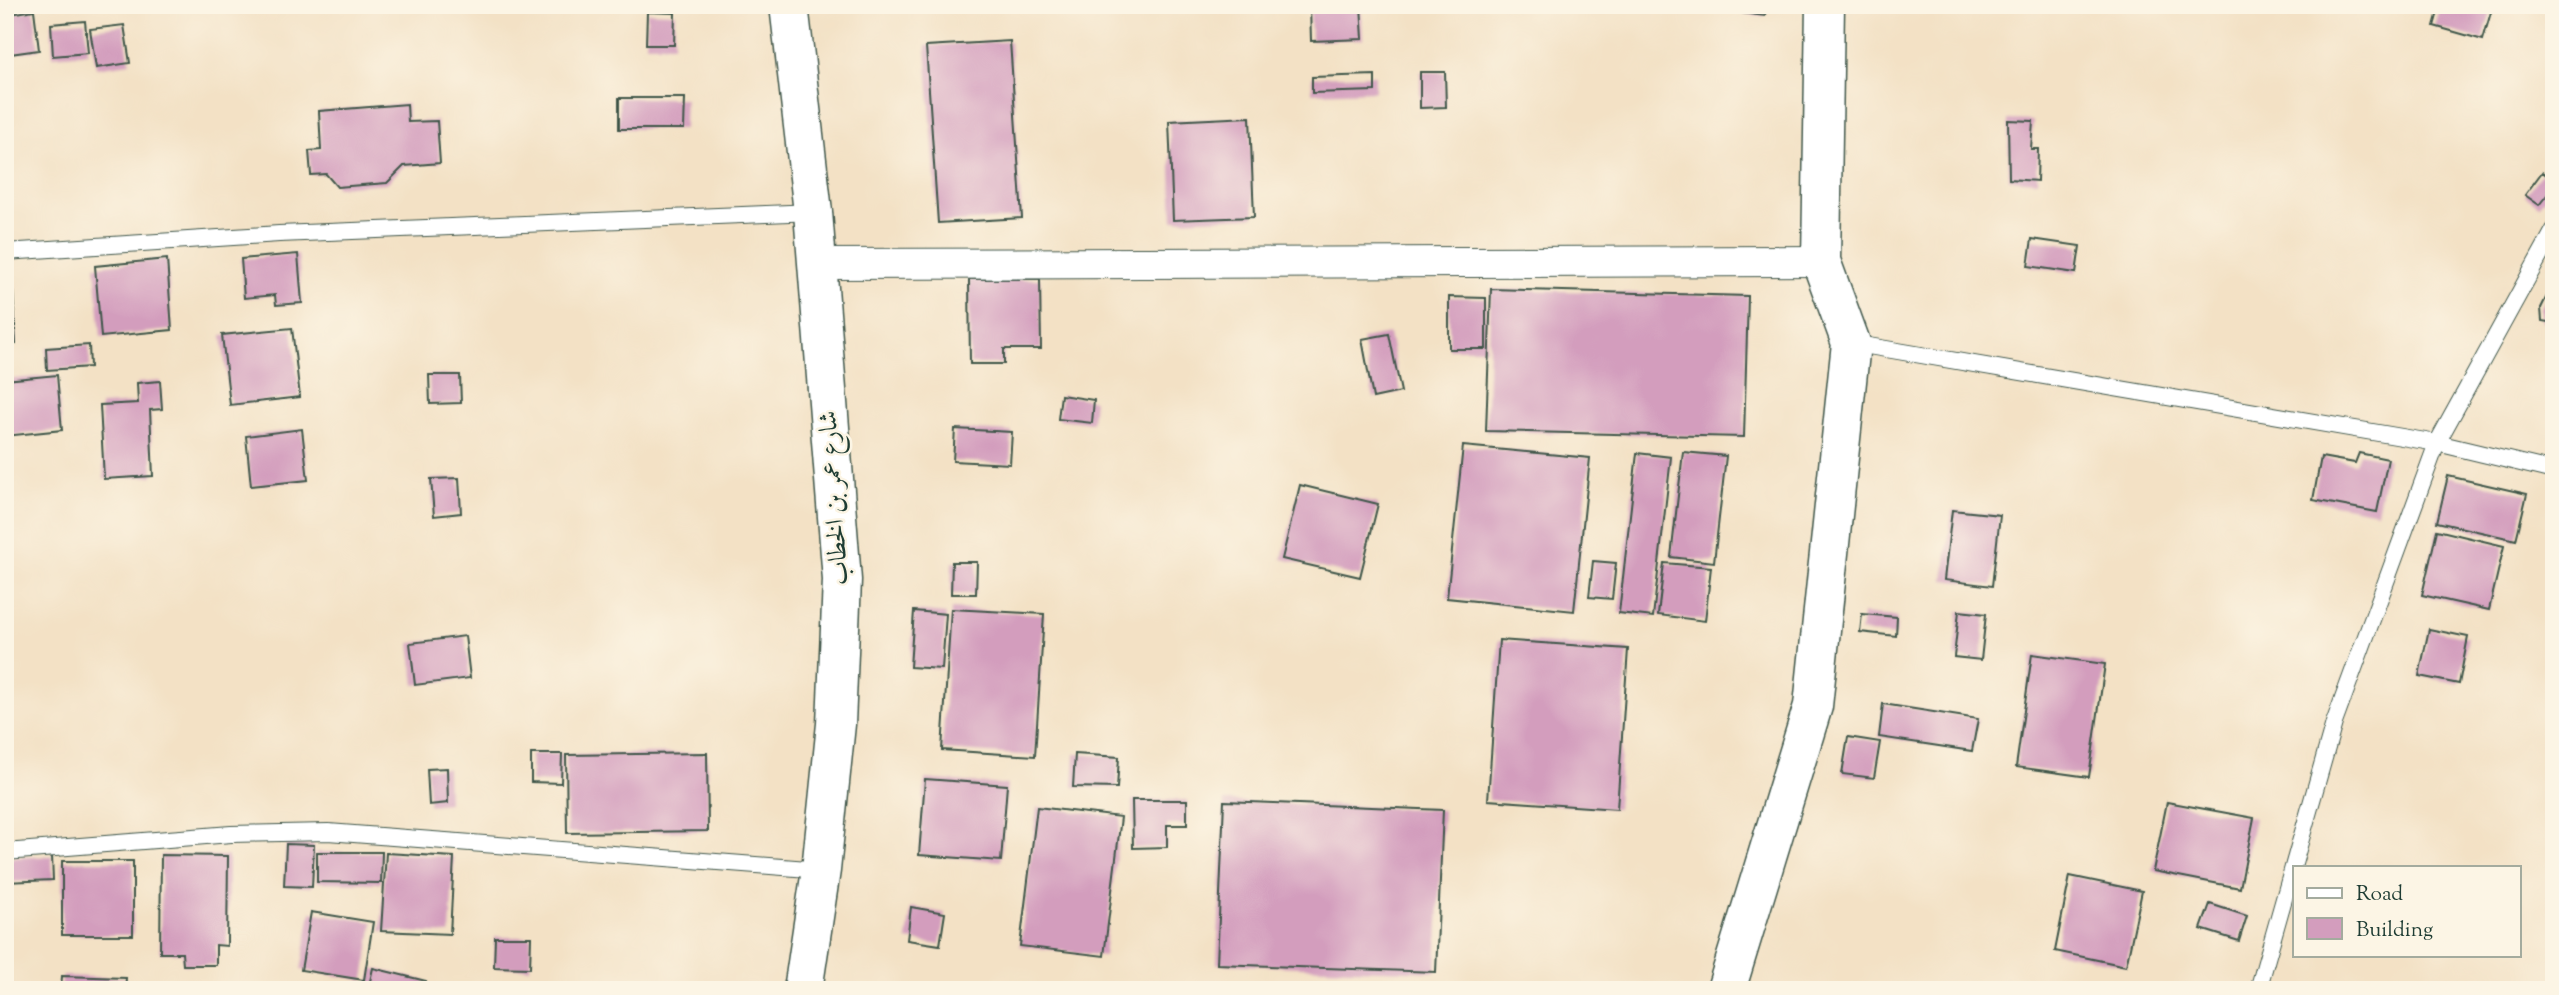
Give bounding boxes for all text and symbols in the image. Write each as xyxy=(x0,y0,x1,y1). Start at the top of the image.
street label: شارع عمر بن الخطاب xyxy=(810,409,861,587)
legend xyxy=(2293,866,2520,956)
text: Road xyxy=(2356,880,2403,910)
text: Building xyxy=(2356,916,2433,946)

